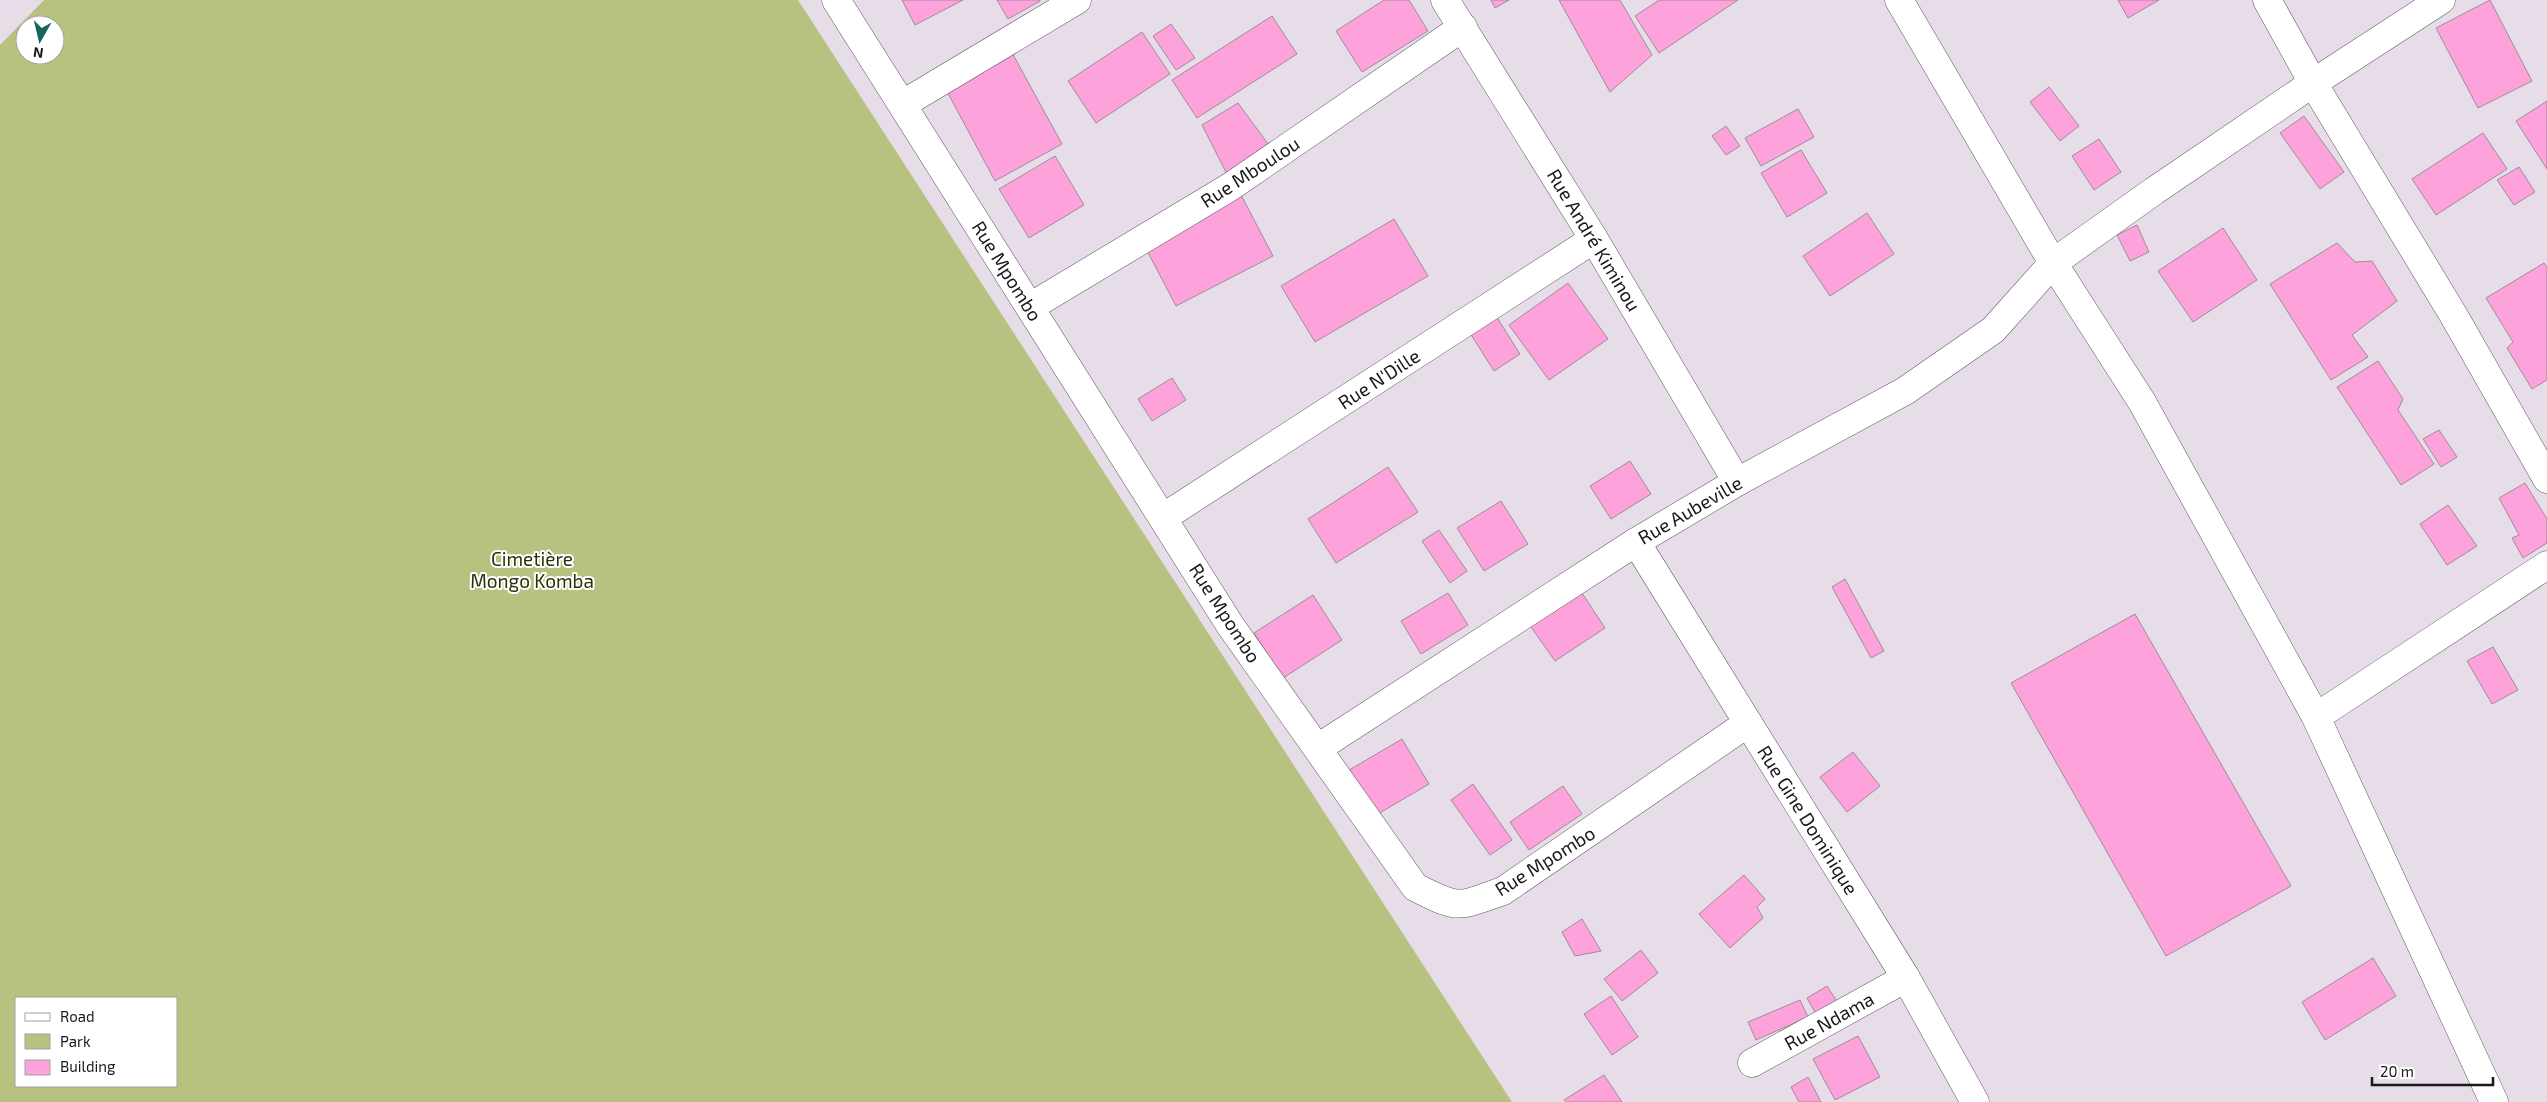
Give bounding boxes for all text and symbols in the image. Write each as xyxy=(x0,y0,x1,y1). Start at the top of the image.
north arrow xyxy=(15,15,65,65)
text: N xyxy=(32,44,44,62)
street label: Rue Mboulou xyxy=(1196,131,1304,212)
street label: Rue André Kiminou xyxy=(1543,164,1646,315)
street label: Rue Mpombo xyxy=(968,216,1047,325)
street label: Rue N'Dille xyxy=(1333,344,1424,414)
street label: Rue Aubeville xyxy=(1634,470,1746,549)
park label: Cimetière Mongo Komba xyxy=(470,547,594,592)
street label: Rue Mpombo xyxy=(1185,559,1266,667)
street label: Rue Gine Dominique xyxy=(1753,741,1864,899)
street label: Rue Mpombo xyxy=(1490,821,1599,900)
street label: Rue Ndama xyxy=(1780,987,1878,1055)
legend xyxy=(15,997,178,1087)
text: Road xyxy=(60,1007,95,1025)
text: Park xyxy=(60,1032,91,1050)
scale bar xyxy=(2372,1054,2493,1086)
text: Building xyxy=(60,1057,116,1075)
text: 20 m xyxy=(2380,1062,2414,1080)

